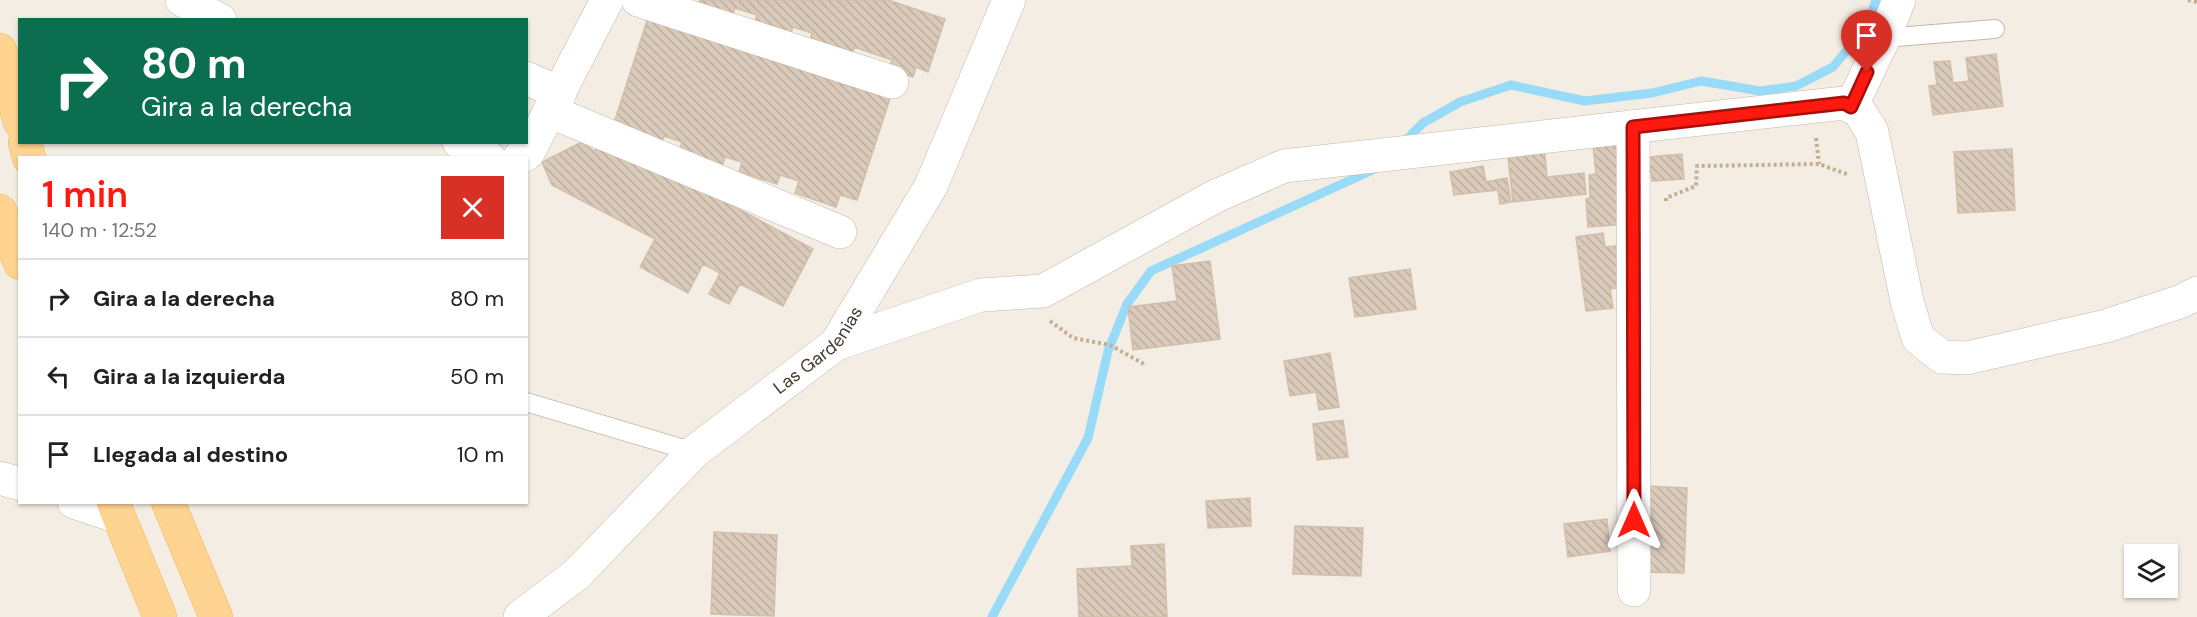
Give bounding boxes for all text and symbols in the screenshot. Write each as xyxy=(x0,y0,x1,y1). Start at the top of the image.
pin xyxy=(1841,10,1892,72)
icon: arrive xyxy=(1850,19,1883,52)
text: 80 m xyxy=(141,36,247,91)
icon: right xyxy=(42,42,120,120)
text: Gira a la derecha xyxy=(141,89,352,124)
text: 1 min xyxy=(42,171,128,218)
button: close xyxy=(441,176,504,239)
text: 140 m · 12:52 xyxy=(42,217,157,243)
icon: right xyxy=(42,282,75,315)
text: Gira a la derecha xyxy=(93,284,275,313)
text: 80 m xyxy=(450,284,504,313)
street label: Las Gardenias xyxy=(768,302,868,399)
icon: left xyxy=(42,360,75,393)
text: Gira a la izquierda xyxy=(93,362,285,391)
text: 50 m xyxy=(450,362,504,391)
icon: arrive xyxy=(42,438,75,471)
text: Llegada al destino xyxy=(93,440,288,469)
text: 10 m xyxy=(457,440,504,469)
position arrow xyxy=(1602,488,1666,552)
map controls xyxy=(2124,544,2178,598)
button: layers xyxy=(2124,544,2178,598)

